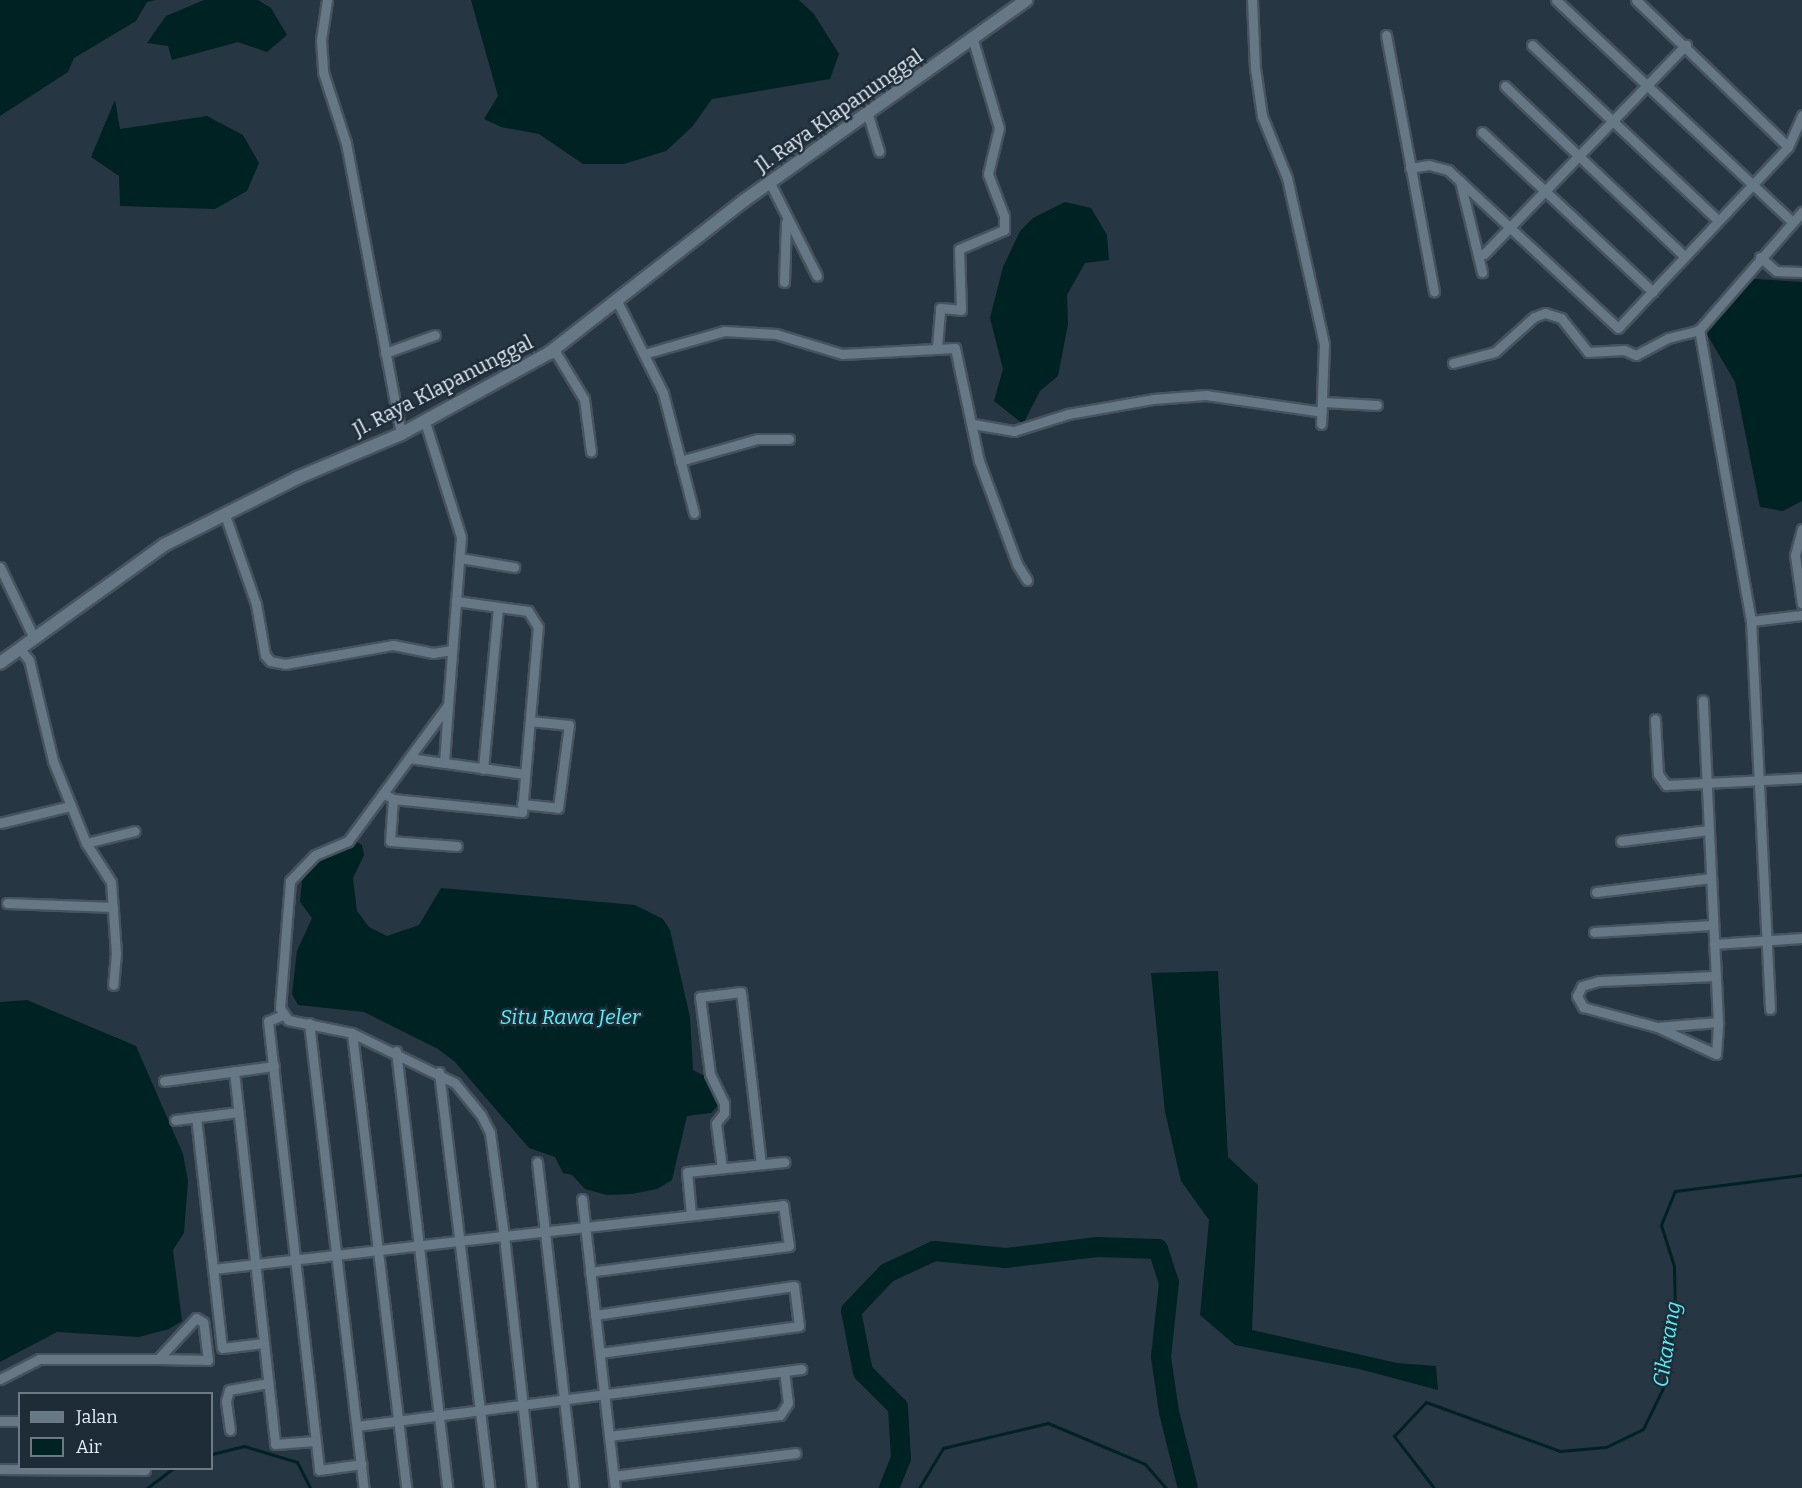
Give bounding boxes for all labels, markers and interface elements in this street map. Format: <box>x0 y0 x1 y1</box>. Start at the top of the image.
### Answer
street label: Jl. Raya Klapanunggal <box>751 44 927 178</box>
street label: Jl. Raya Klapanunggal <box>349 330 537 442</box>
water label: Situ Rawa Jeler <box>500 1004 640 1030</box>
water label: Cikarang <box>1648 1299 1686 1389</box>
legend <box>18 1392 213 1470</box>
text: Jalan <box>76 1406 118 1428</box>
text: Air <box>76 1436 102 1458</box>

